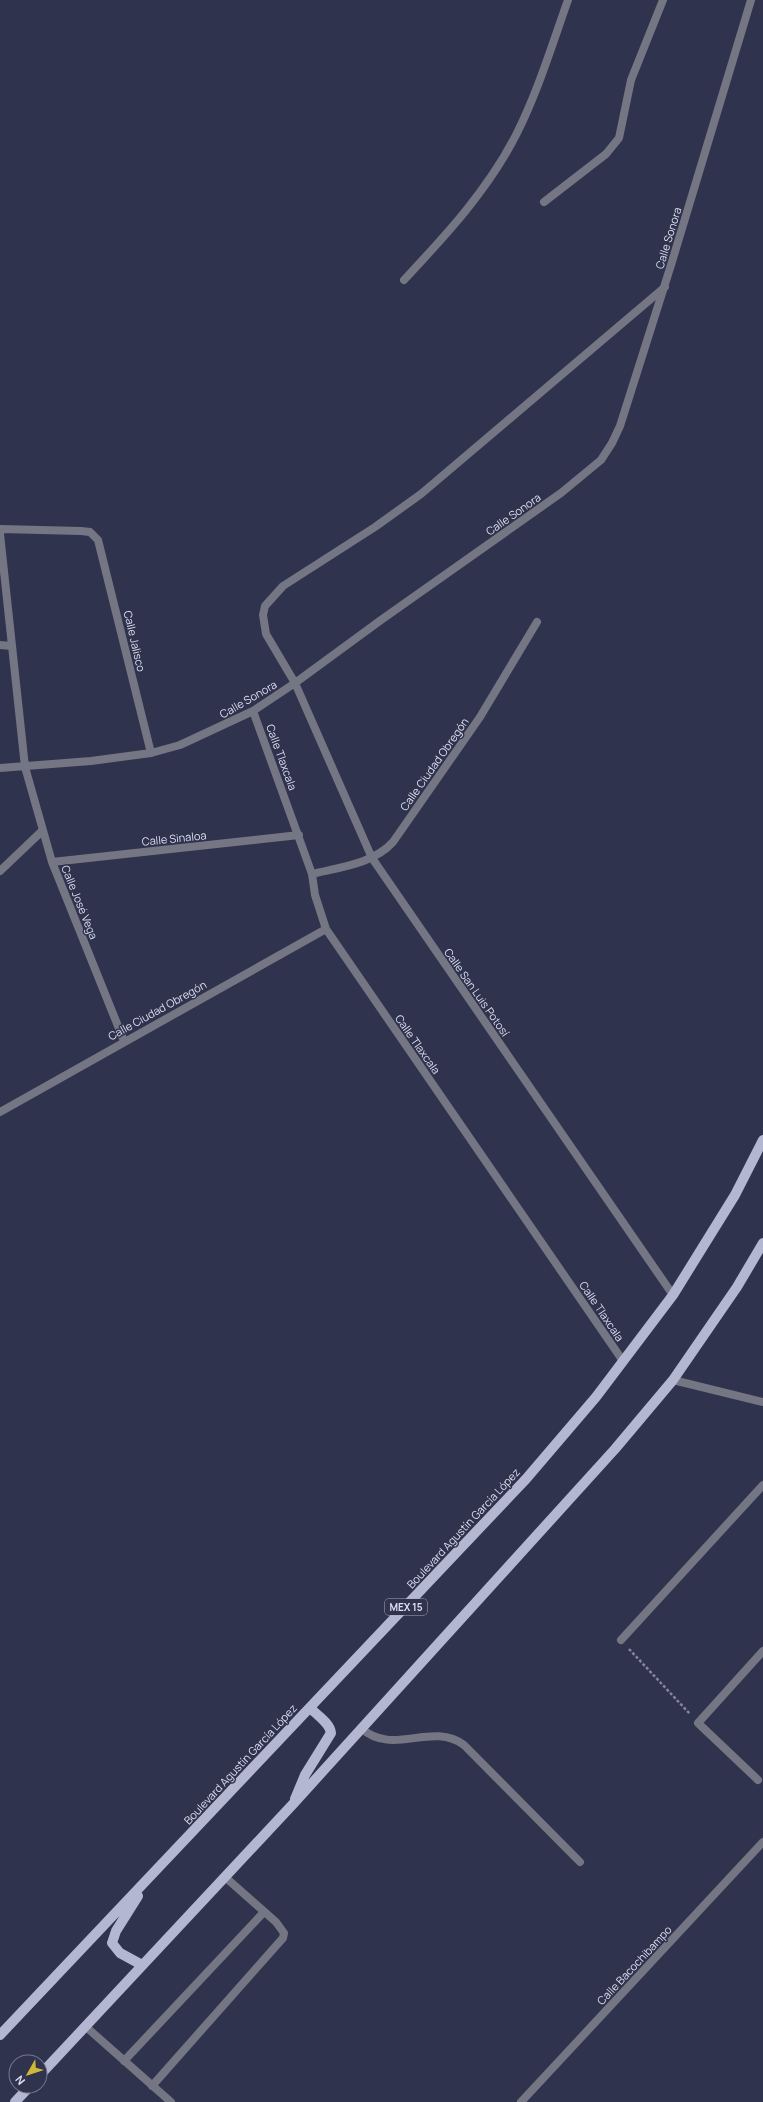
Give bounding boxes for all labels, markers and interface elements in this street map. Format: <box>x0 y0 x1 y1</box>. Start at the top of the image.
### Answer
street label: Calle Sonora <box>651 205 685 271</box>
street label: Calle Sonora <box>483 490 543 538</box>
street label: Calle Jalisco <box>121 609 149 674</box>
street label: Calle Sonora <box>217 677 279 721</box>
street label: Calle Ciudad Obregón <box>396 714 472 814</box>
street label: Calle Tlaxcala <box>263 722 301 792</box>
street label: Calle Sinaloa <box>141 827 207 849</box>
street label: Calle José Vega <box>58 863 102 941</box>
street label: Calle San Luis Potosí <box>441 945 513 1039</box>
street label: Calle Ciudad Obregón <box>105 977 209 1043</box>
street label: Calle Tlaxcala <box>392 1011 444 1077</box>
street label: Calle Tlaxcala <box>576 1278 628 1344</box>
street label: Boulevard Agustín García López <box>403 1464 523 1591</box>
road number: MEX 15 <box>385 1599 427 1615</box>
street label: Boulevard Agustín García López <box>180 1700 300 1827</box>
street label: Calle Bacochibampo <box>593 1922 675 2008</box>
north arrow <box>8 2054 48 2094</box>
text: N <box>11 2073 28 2088</box>

